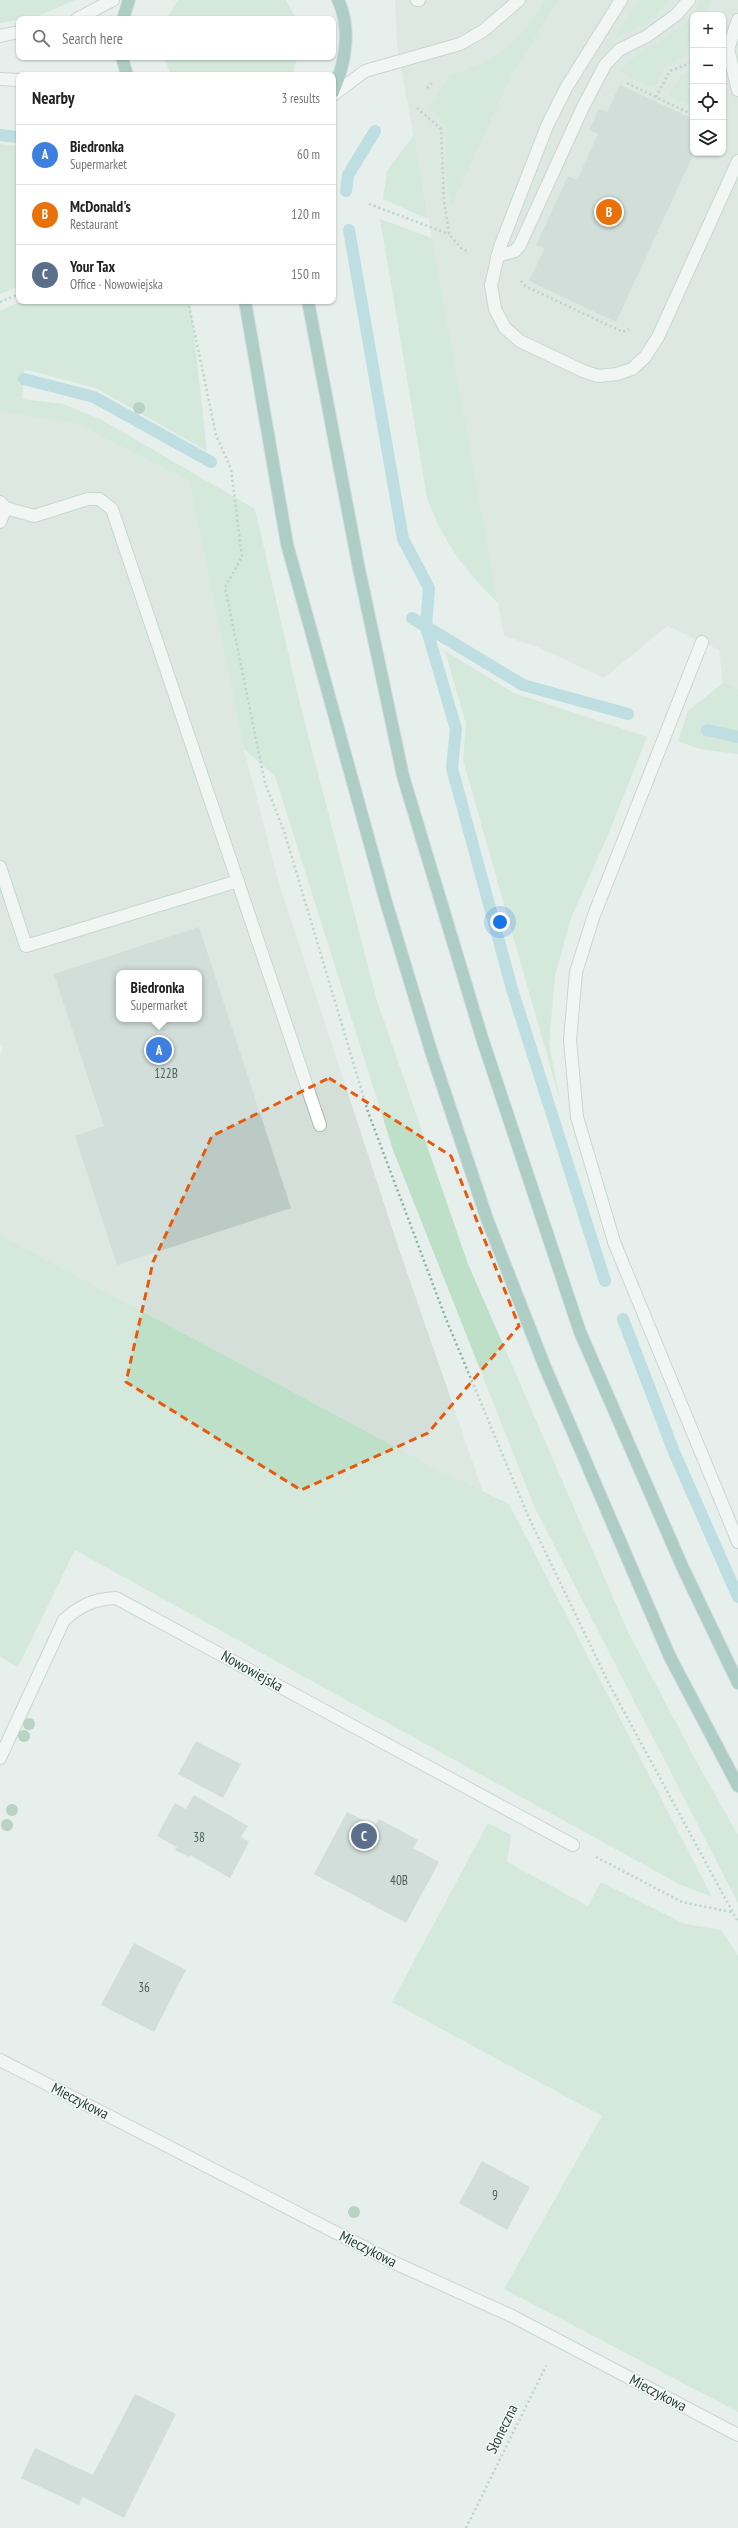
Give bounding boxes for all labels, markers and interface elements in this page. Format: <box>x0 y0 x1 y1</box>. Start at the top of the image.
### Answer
map controls <box>690 12 726 156</box>
button: + <box>690 12 726 48</box>
search box <box>16 16 336 60</box>
icon: search <box>30 27 52 49</box>
text: Search here <box>62 29 123 48</box>
button: − <box>690 48 726 84</box>
button: locate <box>690 84 726 120</box>
text: Nearby <box>32 87 75 109</box>
text: 3 results <box>281 90 320 107</box>
button: layers <box>690 120 726 156</box>
text: Biedronka <box>70 137 124 156</box>
text: A <box>42 146 48 163</box>
text: 60 m <box>297 146 320 163</box>
text: Supermarket <box>70 156 127 173</box>
text: McDonald's <box>70 197 131 216</box>
pin: B <box>596 197 622 227</box>
text: B <box>42 206 48 223</box>
text: 120 m <box>291 206 320 223</box>
text: Restaurant <box>70 216 118 233</box>
text: Your Tax <box>70 257 115 276</box>
text: C <box>42 266 48 283</box>
text: 150 m <box>291 266 320 283</box>
text: Office · Nowowiejska <box>70 276 163 293</box>
your location <box>490 912 510 932</box>
popup <box>116 970 202 1022</box>
text: Biedronka <box>131 978 185 997</box>
text: Supermarket <box>131 997 187 1014</box>
pin: A <box>146 1035 172 1065</box>
house number: 122B <box>154 1065 178 1082</box>
street label: Nowowiejska <box>218 1646 287 1695</box>
pin: C <box>351 1821 377 1851</box>
house number: 38 <box>193 1829 205 1846</box>
house number: 40B <box>390 1872 408 1889</box>
house number: 36 <box>138 1979 150 1996</box>
street label: Mieczykowa <box>48 2078 112 2123</box>
house number: 9 <box>492 2187 498 2204</box>
street label: Mieczykowa <box>336 2226 400 2271</box>
street label: Mieczykowa <box>626 2370 690 2415</box>
street label: Słoneczna <box>482 2401 522 2456</box>

